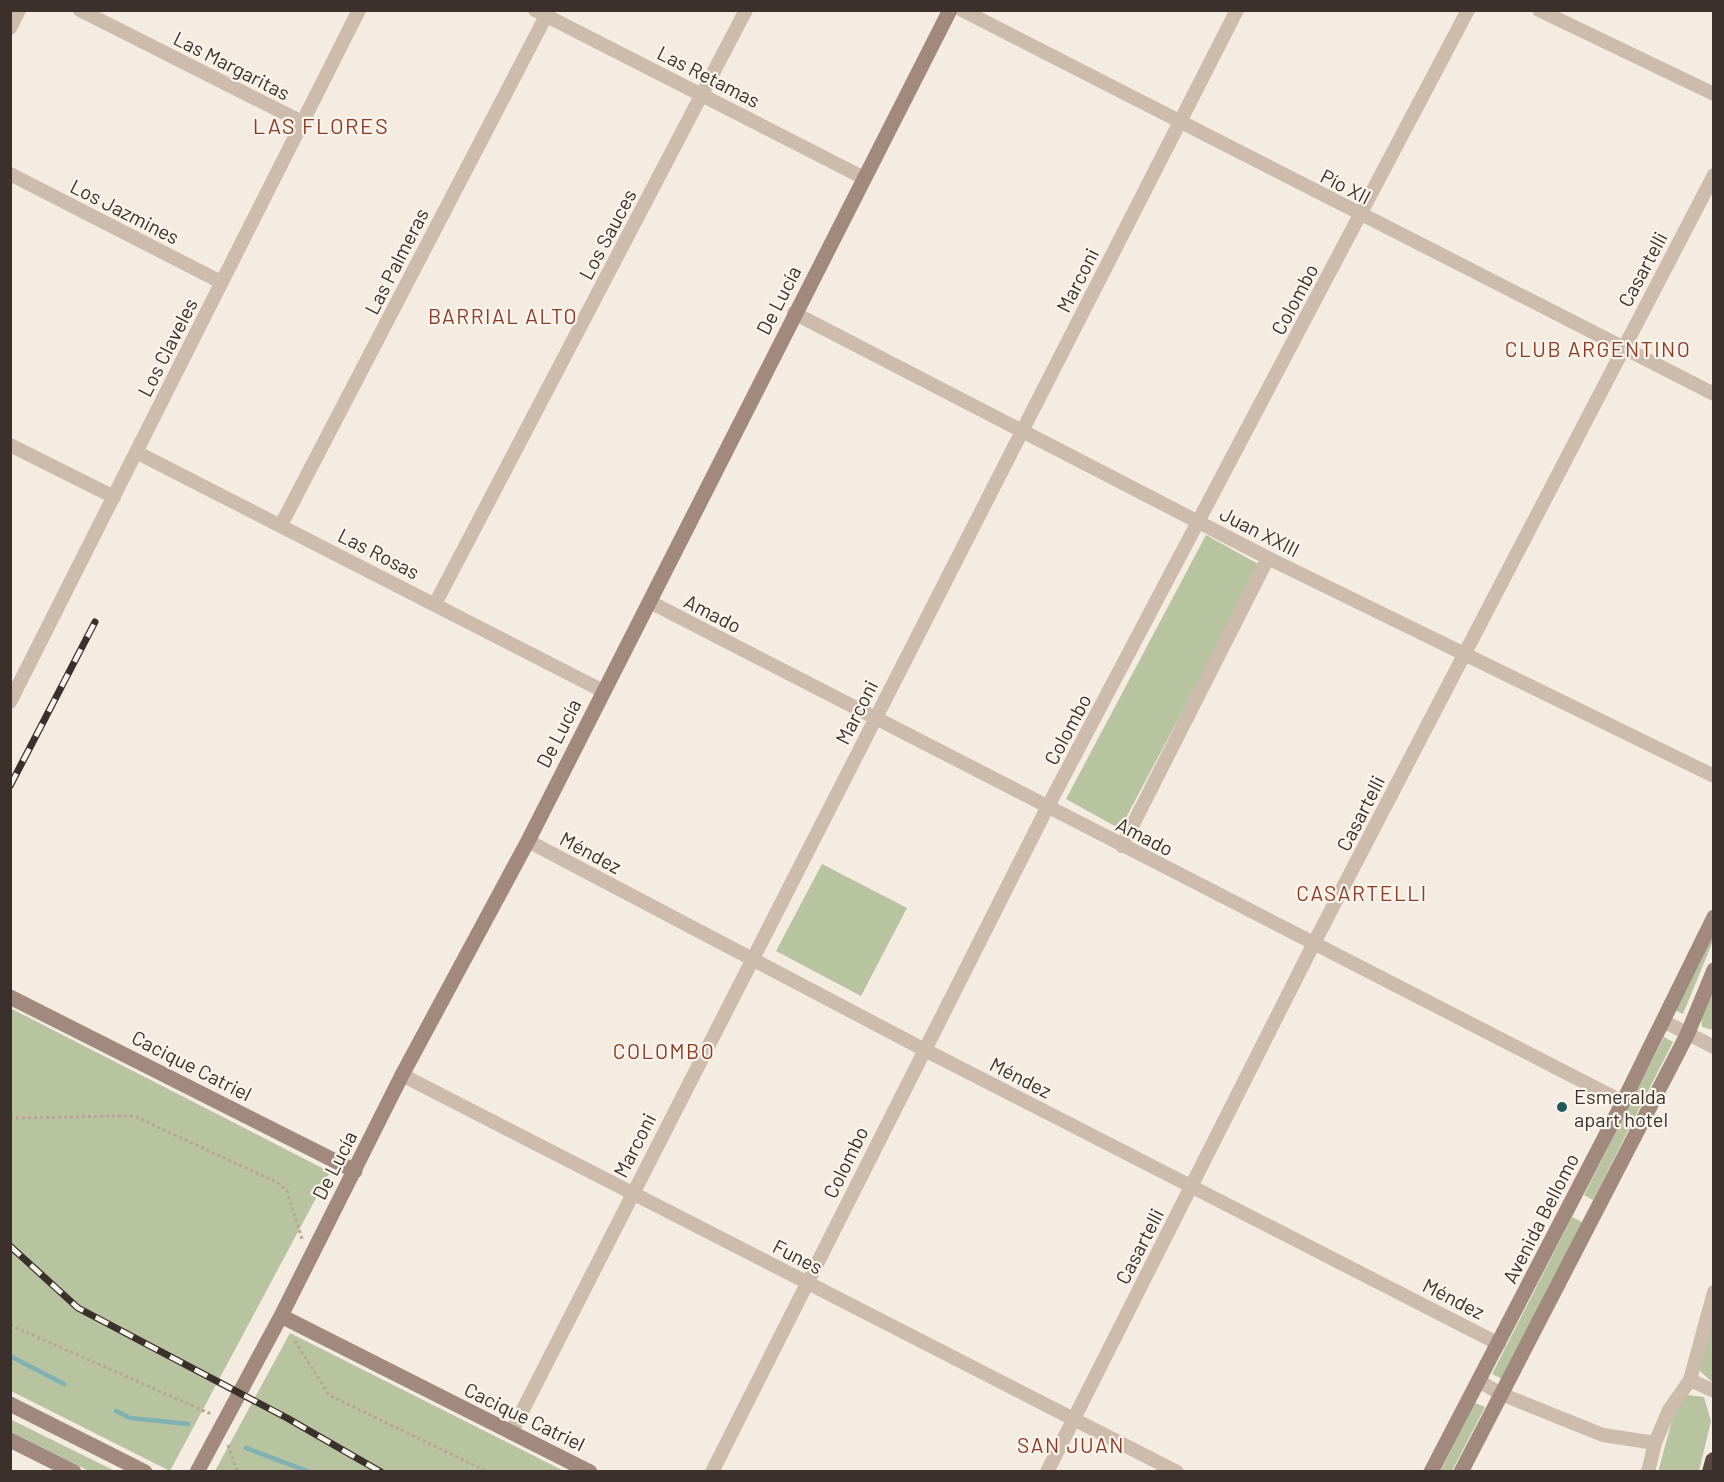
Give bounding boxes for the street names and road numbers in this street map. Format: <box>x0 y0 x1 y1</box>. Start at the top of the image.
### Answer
street label: Las Margaritas <box>170 25 294 105</box>
street label: Las Retamas <box>654 40 764 112</box>
street label: Pío XII <box>1317 163 1375 209</box>
street label: Los Jazmines <box>67 173 183 249</box>
street label: Los Sauces <box>573 185 641 283</box>
street label: Las Palmeras <box>359 204 433 318</box>
street label: Casartelli <box>1612 227 1672 311</box>
street label: Marconi <box>1051 244 1103 316</box>
street label: Colombo <box>1265 259 1323 339</box>
street label: De Lucía <box>751 262 805 338</box>
street label: Los Claveles <box>132 294 202 400</box>
street label: Juan XXIII <box>1216 501 1304 561</box>
street label: Las Rosas <box>334 522 424 584</box>
street label: Amado <box>680 589 746 637</box>
street label: Marconi <box>830 676 882 748</box>
street label: Colombo <box>1038 689 1096 769</box>
street label: De Lucía <box>531 695 585 771</box>
street label: Casartelli <box>1331 771 1389 855</box>
street label: Amado <box>1112 812 1178 860</box>
street label: Méndez <box>556 826 626 878</box>
street label: Cacique Catriel <box>128 1025 256 1105</box>
street label: Méndez <box>986 1051 1056 1103</box>
street label: Marconi <box>608 1109 660 1181</box>
street label: Colombo <box>817 1122 873 1202</box>
street label: De Lucía <box>307 1127 361 1203</box>
street label: Avenida Bellomo <box>1497 1149 1583 1287</box>
street label: Casartelli <box>1110 1204 1168 1288</box>
street label: Funes <box>769 1233 827 1279</box>
street label: Méndez <box>1419 1272 1489 1324</box>
street label: Cacique Catriel <box>461 1376 589 1456</box>

